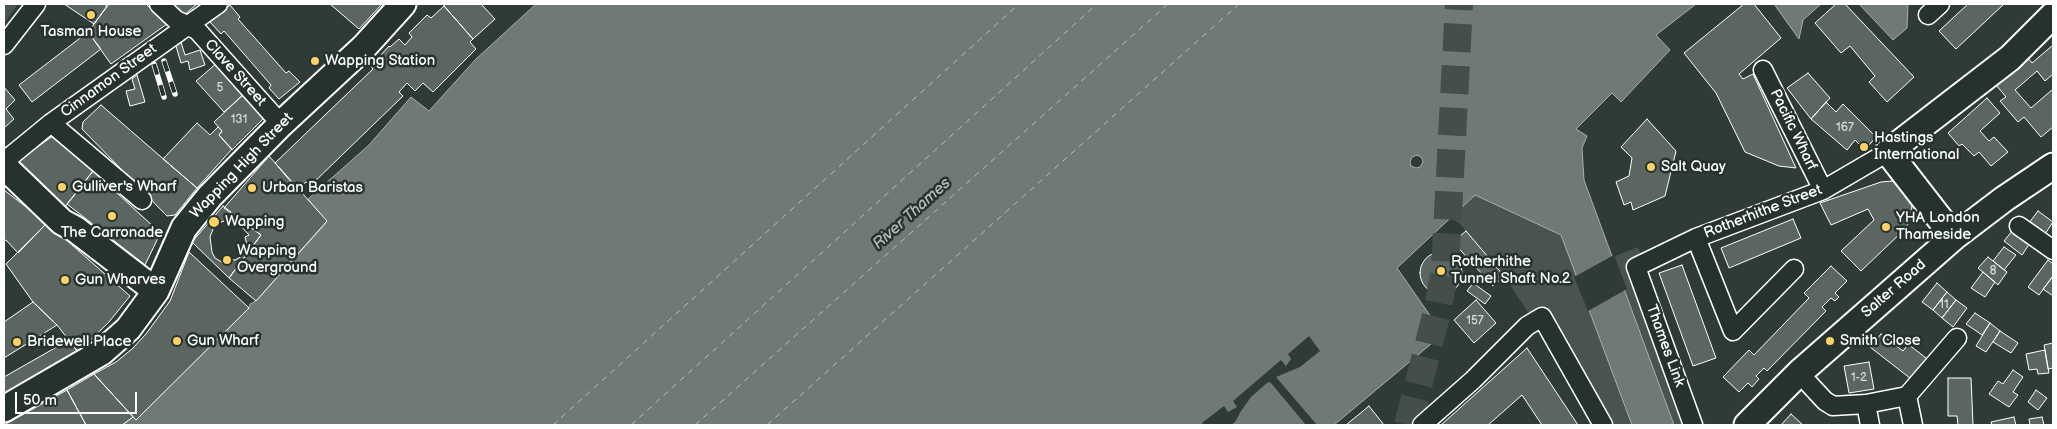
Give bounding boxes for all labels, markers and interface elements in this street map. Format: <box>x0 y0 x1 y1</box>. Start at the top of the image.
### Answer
marker: Tasman House <box>85 9 97 21</box>
place label: Tasman House <box>41 23 141 41</box>
street label: Clave Street <box>200 36 270 110</box>
street label: Cinnamon Street <box>58 40 160 122</box>
place label: Wapping Station <box>325 52 435 70</box>
marker: Wapping Station <box>309 55 321 67</box>
house number: 5 <box>217 81 223 95</box>
street label: Pacific Wharf <box>1766 86 1820 174</box>
street label: Wapping High Street <box>187 109 297 223</box>
house number: 131 <box>231 113 247 127</box>
house number: 167 <box>1836 121 1854 135</box>
place label: Hastings International <box>1874 129 1959 164</box>
marker: Hastings International <box>1858 141 1870 153</box>
place label: Salt Quay <box>1661 158 1726 176</box>
marker: Salt Quay <box>1645 161 1657 173</box>
water label: River Thames <box>869 174 955 254</box>
place label: Gulliver's Wharf <box>72 178 177 196</box>
place label: Urban Baristas <box>262 179 363 197</box>
marker: Gulliver's Wharf <box>56 181 68 193</box>
street label: Rotherhithe Street <box>1701 181 1825 243</box>
marker: Urban Baristas <box>246 182 258 194</box>
place label: YHA London Thameside <box>1896 209 1980 244</box>
marker: The Carronade <box>106 210 118 222</box>
place label: Wapping <box>225 213 284 231</box>
marker: Wapping <box>207 215 221 229</box>
marker: YHA London Thameside <box>1880 221 1892 233</box>
place label: The Carronade <box>61 224 163 242</box>
place label: Wapping Overground <box>237 242 317 277</box>
place label: Rotherhithe Tunnel Shaft No.2 <box>1451 253 1571 288</box>
marker: Wapping Overground <box>221 254 233 266</box>
street label: Salter Road <box>1858 256 1930 322</box>
house number: 8 <box>1990 264 1996 278</box>
marker: Rotherhithe Tunnel Shaft No.2 <box>1435 265 1447 277</box>
place label: Gun Wharves <box>75 271 166 289</box>
marker: Gun Wharves <box>59 274 71 286</box>
house number: 11 <box>1939 298 1949 312</box>
street label: Thames Link <box>1642 302 1688 390</box>
house number: 157 <box>1466 314 1484 328</box>
place label: Gun Wharf <box>187 332 259 350</box>
place label: Smith Close <box>1840 332 1921 350</box>
place label: Bridewell Place <box>27 333 131 351</box>
marker: Gun Wharf <box>171 335 183 347</box>
marker: Smith Close <box>1824 335 1836 347</box>
marker: Bridewell Place <box>11 336 23 348</box>
house number: 1-2 <box>1851 371 1867 385</box>
scale bar <box>18 382 140 414</box>
text: 50 m <box>23 391 57 410</box>

